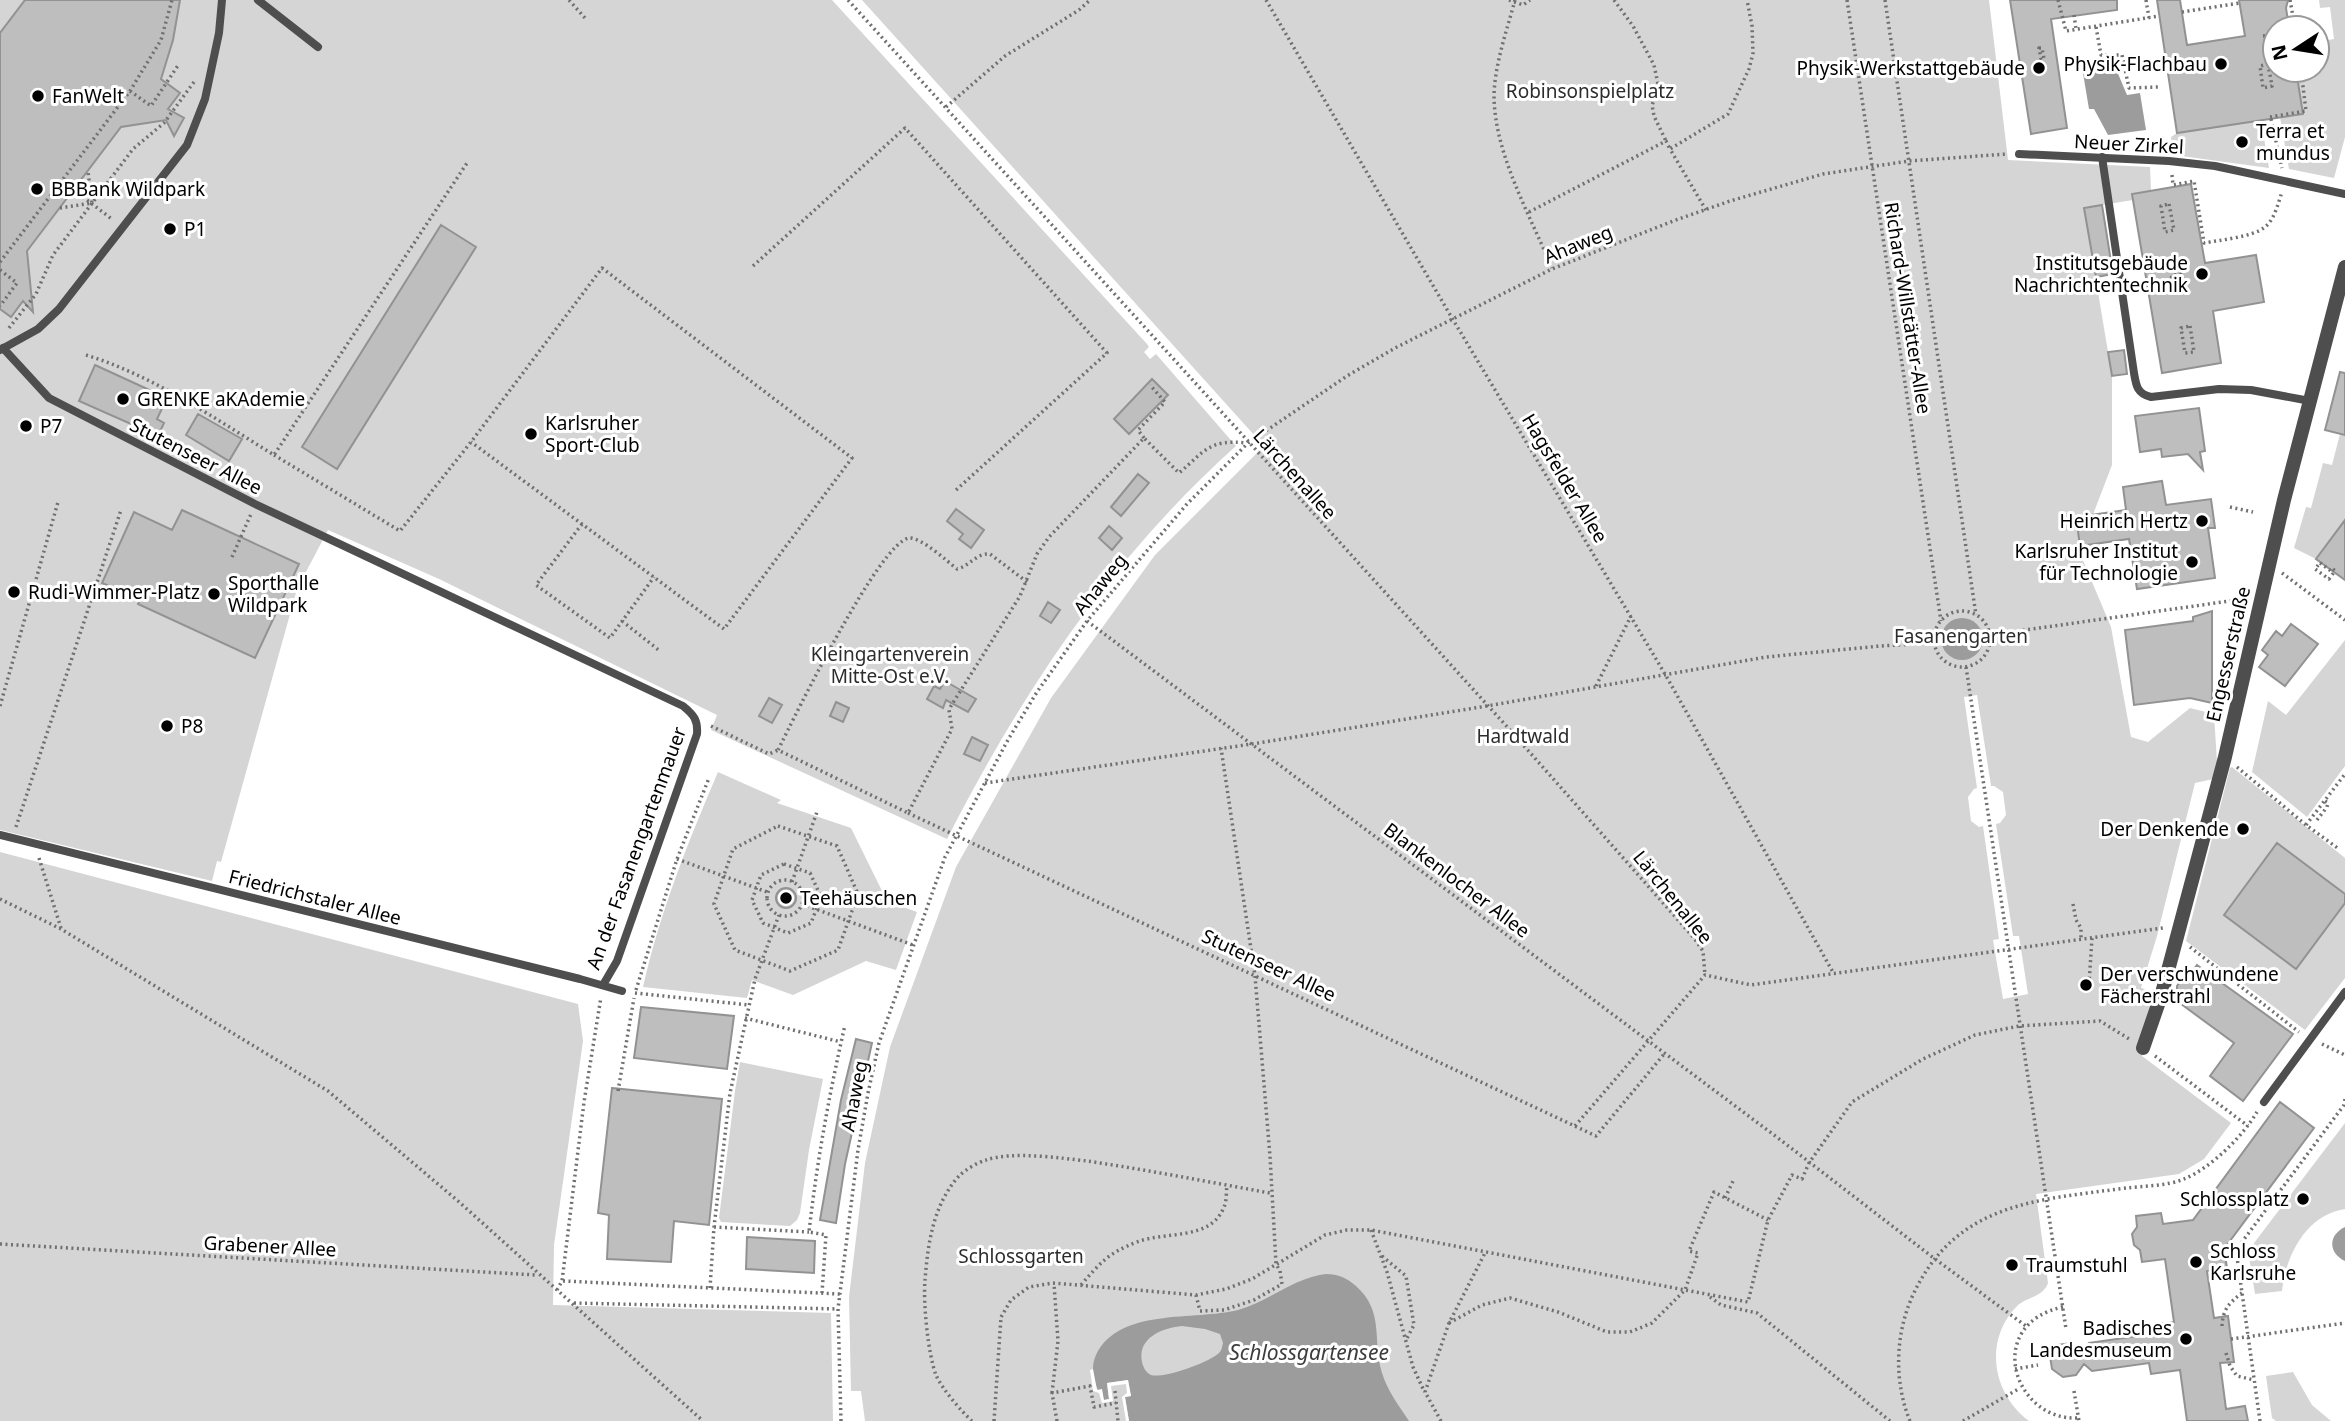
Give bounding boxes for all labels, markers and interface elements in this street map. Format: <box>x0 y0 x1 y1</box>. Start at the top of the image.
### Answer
north arrow <box>2261 14 2331 84</box>
text: N <box>2265 42 2294 63</box>
place label: Physik-Flachbau <box>2063 51 2207 77</box>
place label: Physik-Werkstattgebäude <box>1797 55 2025 81</box>
marker: Physik-Flachbau <box>2213 56 2229 72</box>
marker: Physik-Werkstattgebäude <box>2031 60 2047 76</box>
park label: Robinsonspielplatz <box>1506 78 1674 104</box>
place label: FanWelt <box>52 83 124 109</box>
marker: FanWelt <box>30 88 46 104</box>
place label: Terra et mundus <box>2256 118 2330 166</box>
street label: Neuer Zirkel <box>2073 128 2185 160</box>
marker: Terra et mundus <box>2234 134 2250 150</box>
place label: BBBank Wildpark <box>51 176 205 202</box>
marker: BBBank Wildpark <box>29 181 45 197</box>
street label: Richard-Willstätter-Allee <box>1878 200 1938 416</box>
place label: P1 <box>184 216 206 242</box>
street label: Ahaweg <box>1540 218 1616 270</box>
marker: P1 <box>162 221 178 237</box>
place label: Institutsgebäude Nachrichtentechnik <box>2014 250 2188 298</box>
marker: Institutsgebäude Nachrichtentechnik <box>2194 266 2210 282</box>
place label: GRENKE aKAdemie <box>137 386 305 412</box>
marker: GRENKE aKAdemie <box>115 391 131 407</box>
street label: Hagsfelder Allee <box>1516 409 1614 547</box>
place label: Karlsruher Sport-Club <box>545 410 640 458</box>
street label: Stutenseer Allee <box>125 411 267 501</box>
place label: P7 <box>40 413 62 439</box>
marker: P7 <box>18 418 34 434</box>
street label: Lärchenallee <box>1247 423 1343 525</box>
marker: Karlsruher Sport-Club <box>523 426 539 442</box>
place label: Heinrich Hertz <box>2060 508 2188 534</box>
marker: Heinrich Hertz <box>2194 513 2210 529</box>
place label: Karlsruher Institut für Technologie <box>2014 538 2178 586</box>
street label: Ahaweg <box>1067 548 1133 620</box>
marker: Karlsruher Institut für Technologie <box>2184 554 2200 570</box>
place label: Sporthalle Wildpark <box>228 570 319 618</box>
place label: Rudi-Wimmer-Platz <box>28 579 200 605</box>
marker: Rudi-Wimmer-Platz <box>6 584 22 600</box>
street label: Engesserstraße <box>2200 584 2256 724</box>
marker: Sporthalle Wildpark <box>206 586 222 602</box>
park label: Fasanengarten <box>1894 623 2028 649</box>
park label: Kleingartenverein Mitte-Ost e.V. <box>811 641 969 689</box>
place label: P8 <box>181 713 203 739</box>
marker: P8 <box>159 718 175 734</box>
street label: An der Fasanengartenmauer <box>580 723 692 973</box>
park label: Hardtwald <box>1477 723 1569 749</box>
place label: Der Denkende <box>2100 816 2229 842</box>
street label: Blankenlocher Allee <box>1379 817 1535 943</box>
marker: Der Denkende <box>2235 821 2251 837</box>
street label: Lärchenallee <box>1627 845 1719 949</box>
street label: Friedrichstaler Allee <box>226 863 404 931</box>
place label: Teehäuschen <box>800 885 917 911</box>
marker: Teehäuschen <box>778 890 794 906</box>
street label: Stutenseer Allee <box>1198 923 1340 1007</box>
place label: Der verschwundene Fächerstrahl <box>2100 961 2279 1009</box>
marker: Der verschwundene Fächerstrahl <box>2078 977 2094 993</box>
street label: Ahaweg <box>834 1058 874 1134</box>
place label: Schlossplatz <box>2180 1186 2289 1212</box>
marker: Schlossplatz <box>2295 1191 2311 1207</box>
street label: Grabener Allee <box>203 1230 337 1262</box>
place label: Schloss Karlsruhe <box>2210 1238 2296 1286</box>
park label: Schlossgarten <box>958 1243 1084 1269</box>
place label: Traumstuhl <box>2026 1252 2128 1278</box>
marker: Schloss Karlsruhe <box>2188 1254 2204 1270</box>
marker: Traumstuhl <box>2004 1257 2020 1273</box>
place label: Badisches Landesmuseum <box>2029 1315 2172 1363</box>
marker: Badisches Landesmuseum <box>2178 1331 2194 1347</box>
water label: Schlossgartensee <box>1229 1338 1389 1366</box>

